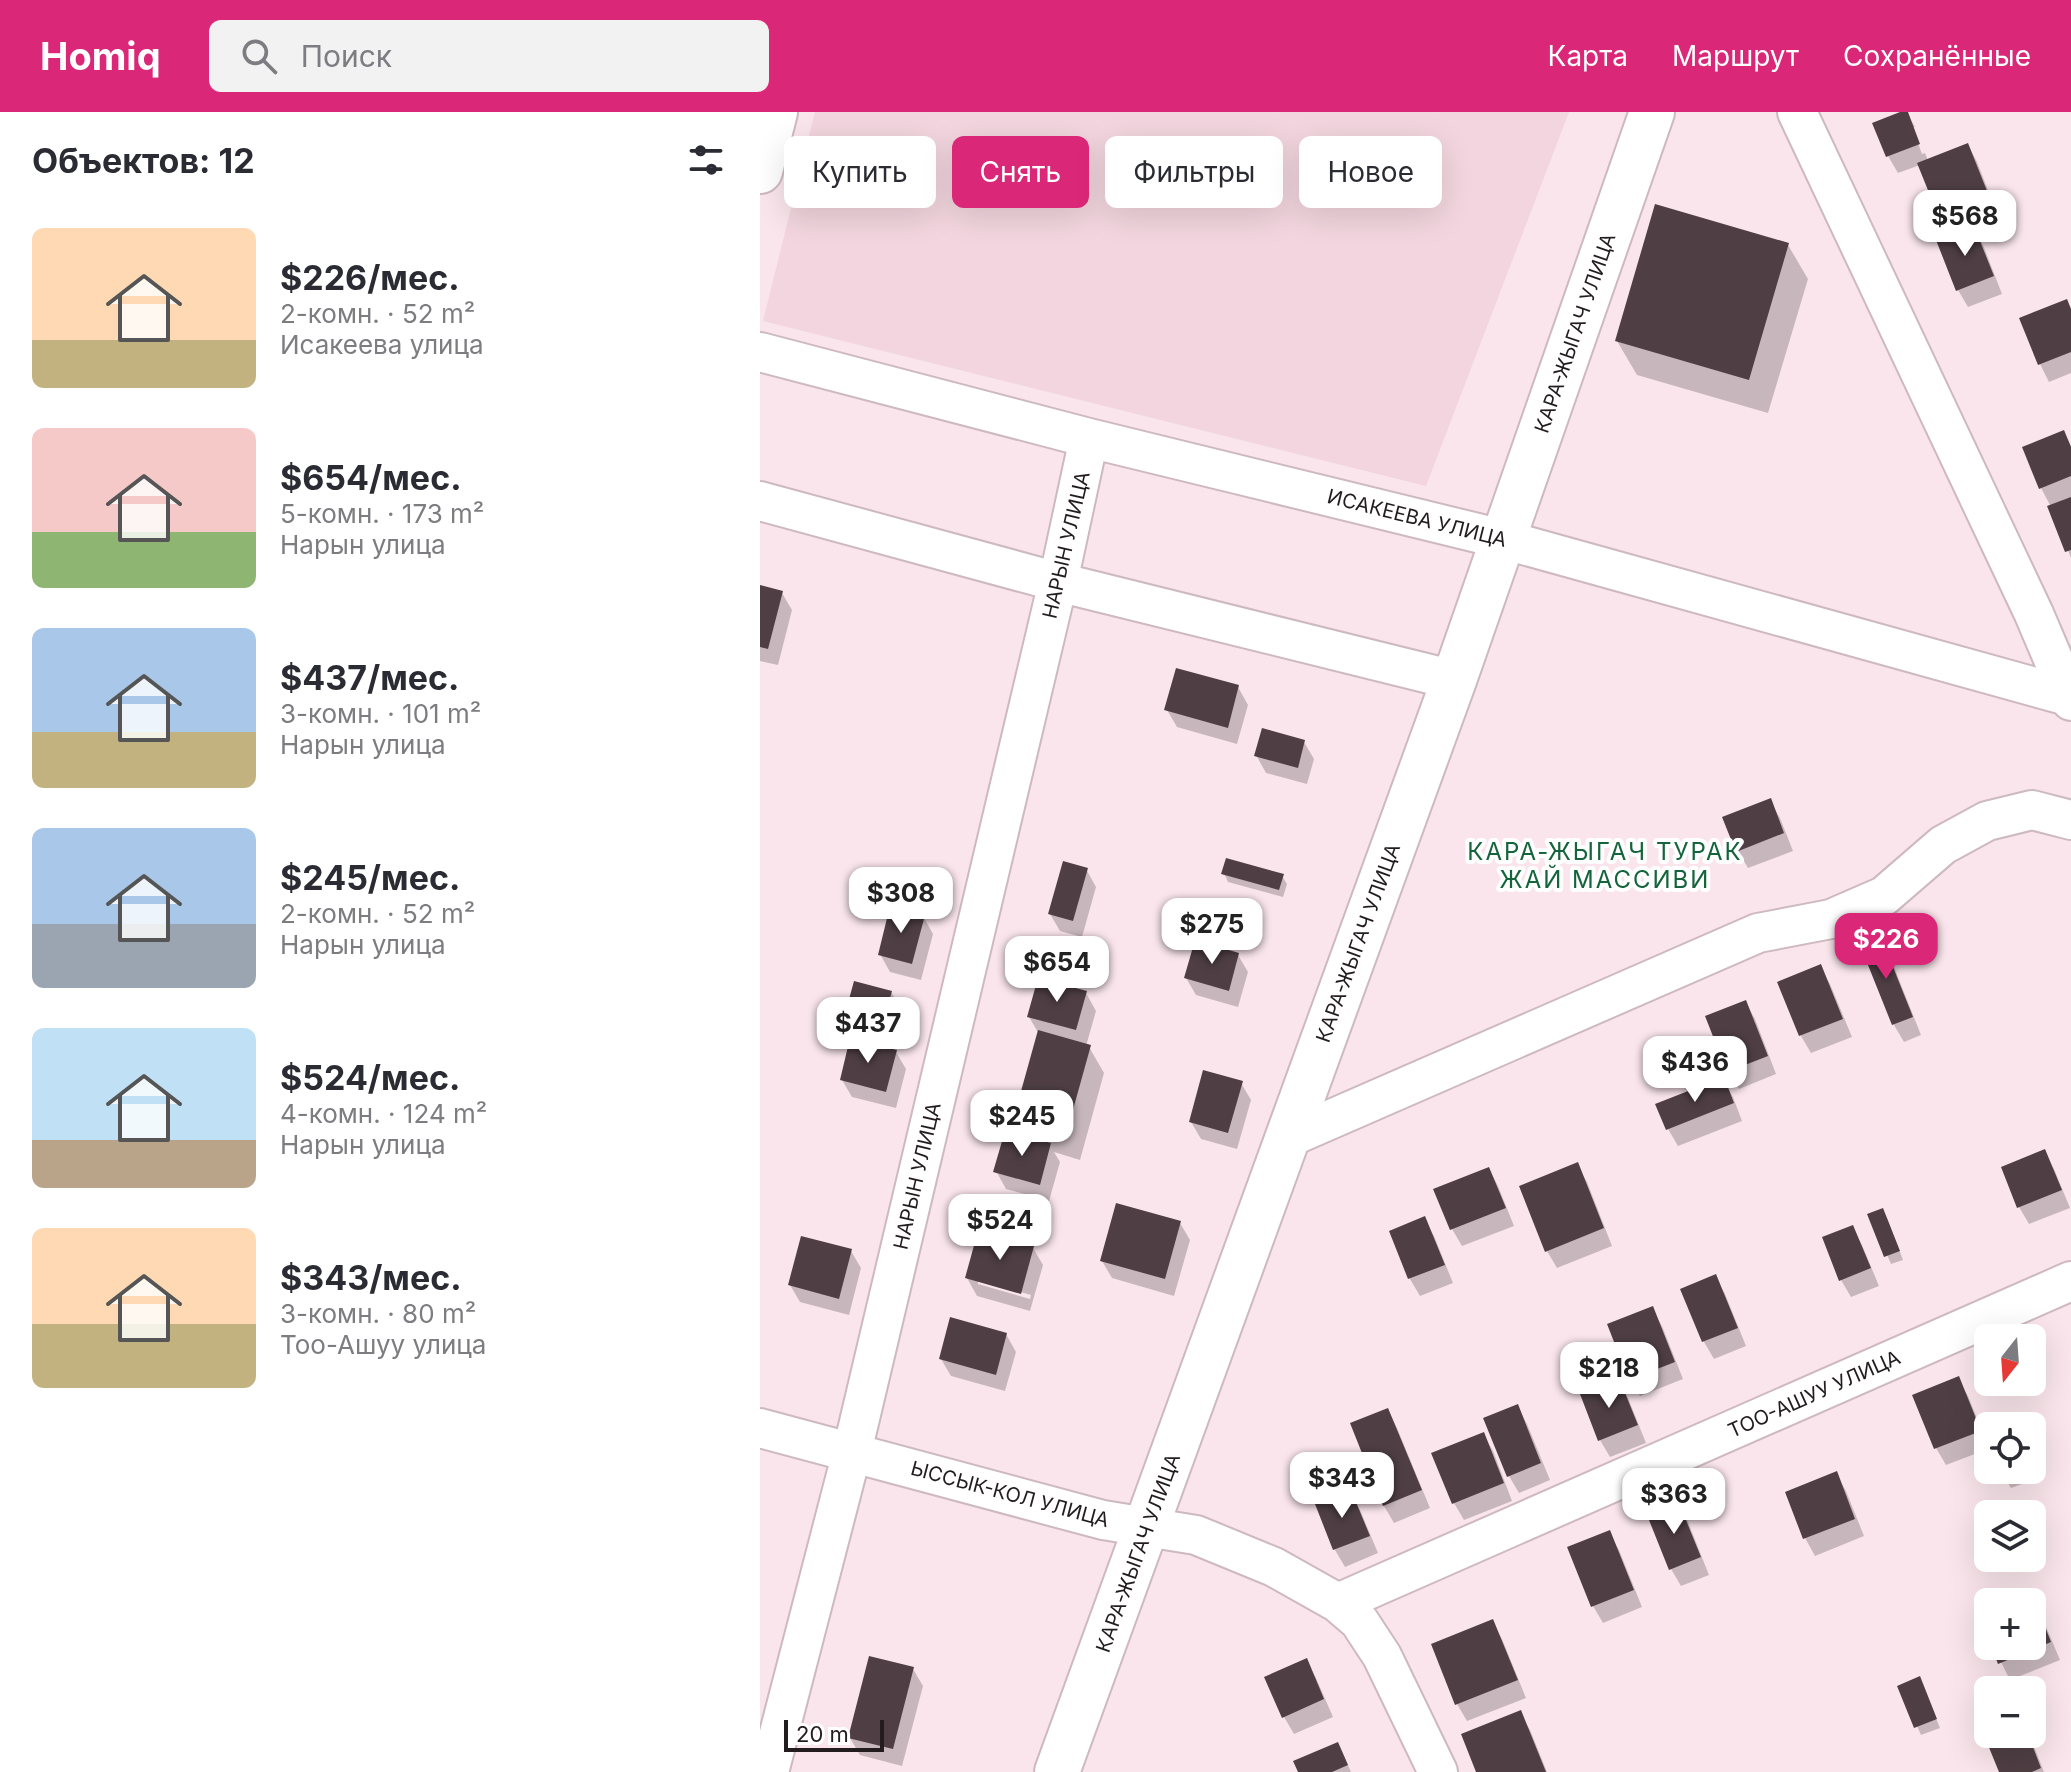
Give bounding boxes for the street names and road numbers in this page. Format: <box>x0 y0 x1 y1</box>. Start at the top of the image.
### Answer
street label: КАРА-ЖЫГАЧ УЛИЦА <box>1530 230 1621 436</box>
street label: НАРЫН УЛИЦА <box>1037 469 1095 621</box>
street label: ИСАКЕЕВА УЛИЦА <box>1325 484 1509 552</box>
street label: КАРА-ЖЫГАЧ УЛИЦА <box>1311 840 1405 1046</box>
street label: НАРЫН УЛИЦА <box>888 1100 946 1252</box>
street label: ТОО-АШУУ УЛИЦА <box>1724 1345 1904 1443</box>
street label: КАРА-ЖЫГАЧ УЛИЦА <box>1091 1450 1185 1656</box>
street label: ЫССЫК-КОЛ УЛИЦА <box>908 1456 1112 1532</box>

